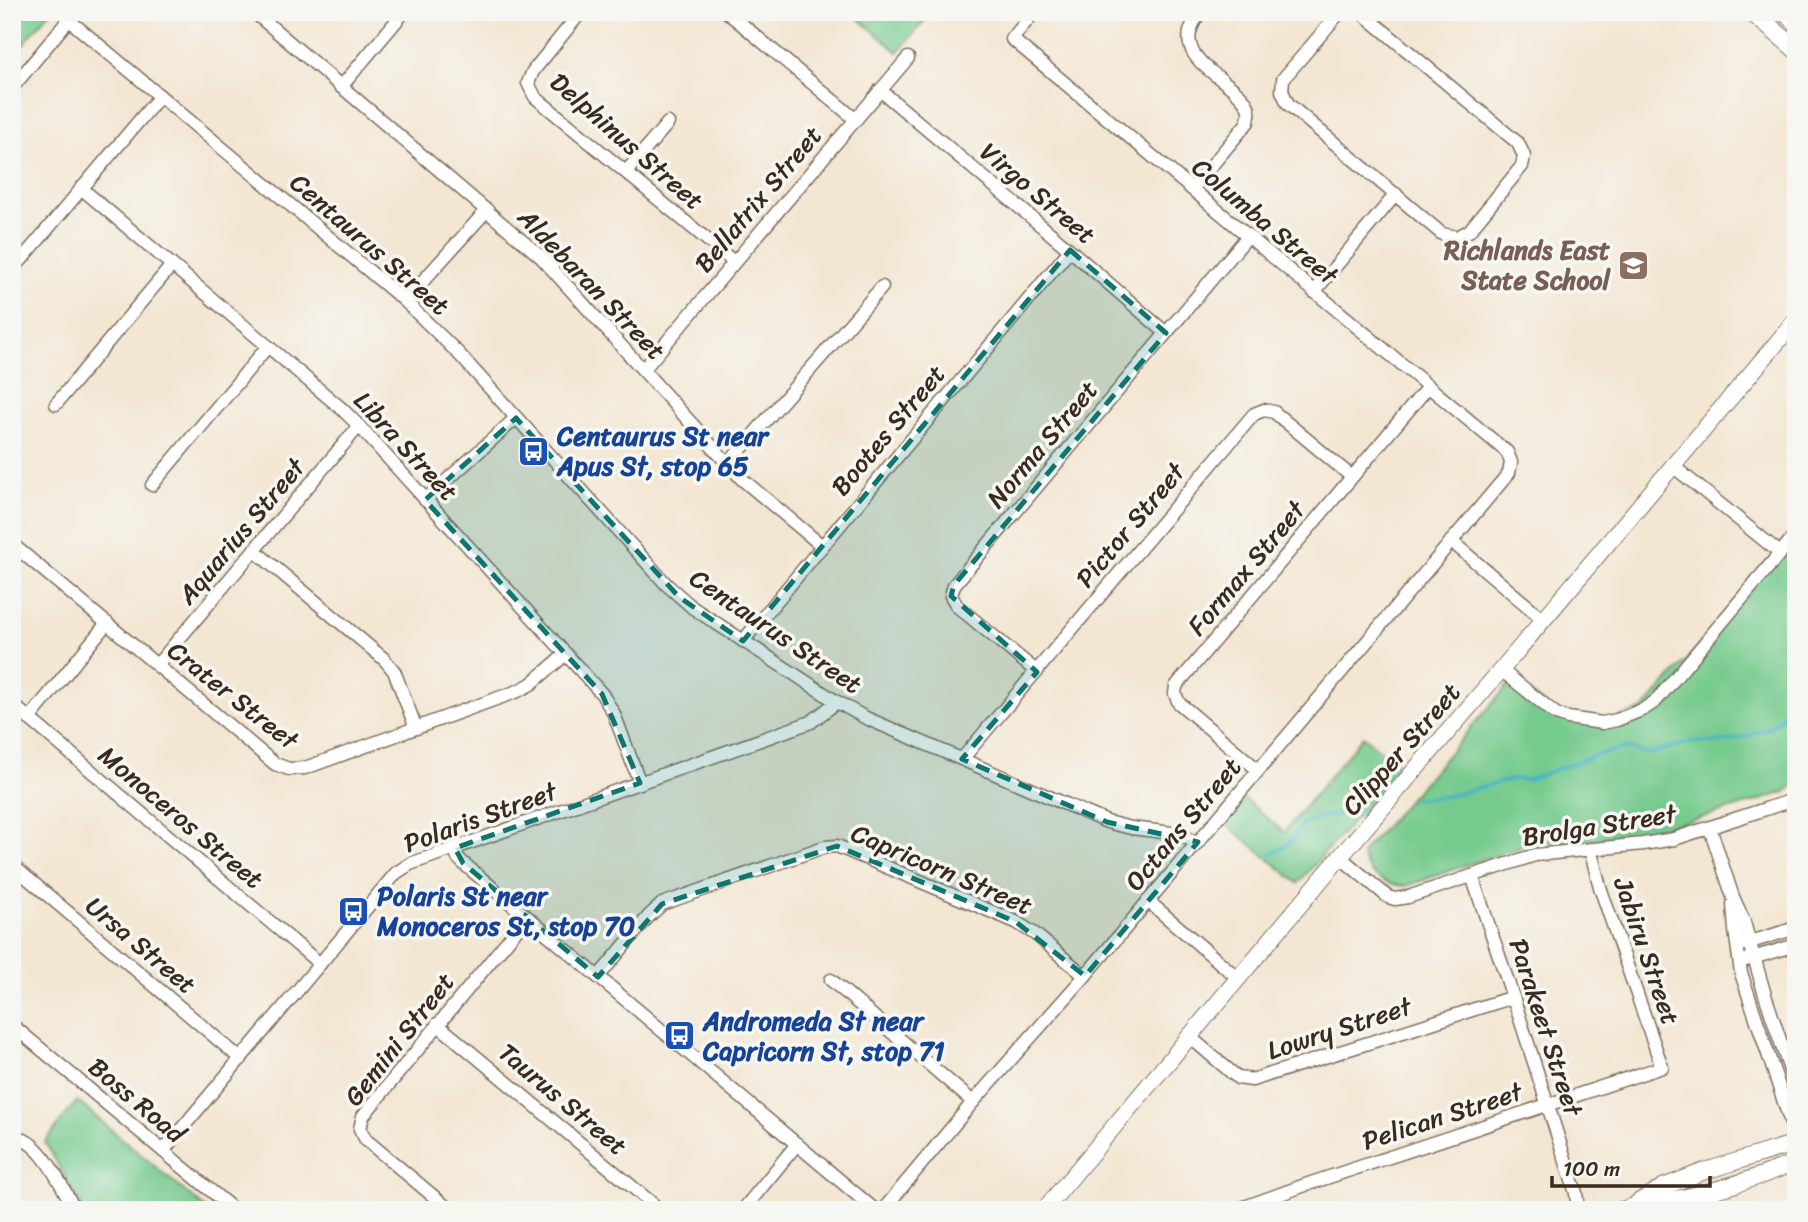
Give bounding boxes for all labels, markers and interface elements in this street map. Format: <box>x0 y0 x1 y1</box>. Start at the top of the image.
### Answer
street label: Delphinus Street <box>539 60 715 222</box>
street label: Bellatrix Street <box>682 115 834 283</box>
street label: Virgo Street <box>969 130 1107 256</box>
street label: Columba Street <box>1181 146 1350 297</box>
street label: Centaurus Street <box>279 161 461 327</box>
street label: Aldebaran Street <box>506 196 677 371</box>
place label: Richlands East State School <box>1443 227 1612 303</box>
school or university icon: Richlands East State School <box>1616 248 1650 282</box>
street label: Bootes Street <box>819 354 957 506</box>
street label: Norma Street <box>974 369 1110 519</box>
street label: Libra Street <box>342 380 470 512</box>
place label: Centaurus St near Apus St, stop 65 <box>556 413 770 489</box>
bus stop icon: Centaurus St near Apus St, stop 65 <box>517 434 551 468</box>
street label: Aquarius Street <box>165 446 318 616</box>
street label: Pictor Street <box>1063 451 1198 598</box>
street label: Formax Street <box>1175 489 1318 646</box>
street label: Centaurus Street <box>680 556 872 706</box>
street label: Crater Street <box>157 629 310 762</box>
street label: Clipper Street <box>1330 672 1472 826</box>
street label: Monoceros Street <box>88 733 274 901</box>
street label: Octans Street <box>1113 747 1253 901</box>
street label: Polaris Street <box>397 767 565 866</box>
street label: Brolga Street <box>1519 790 1681 860</box>
street label: Capricorn Street <box>844 810 1040 928</box>
street label: Jabiru Street <box>1600 870 1694 1031</box>
place label: Polaris St near Monoceros St, stop 70 <box>376 873 635 949</box>
street label: Ursa Street <box>75 884 207 1006</box>
bus stop icon: Polaris St near Monoceros St, stop 70 <box>337 894 371 928</box>
street label: Parakeet Street <box>1496 932 1597 1123</box>
street label: Gemini Street <box>332 962 466 1116</box>
street label: Lowry Street <box>1261 983 1419 1073</box>
place label: Andromeda St near Capricorn St, stop 71 <box>702 998 945 1074</box>
bus stop icon: Andromeda St near Capricorn St, stop 71 <box>663 1019 697 1053</box>
street label: Taurus Street <box>488 1031 638 1167</box>
street label: Boss Road <box>78 1045 198 1156</box>
street label: Pelican Street <box>1356 1068 1530 1164</box>
scale bar <box>1552 1145 1710 1189</box>
text: 100 m <box>1563 1150 1620 1188</box>

